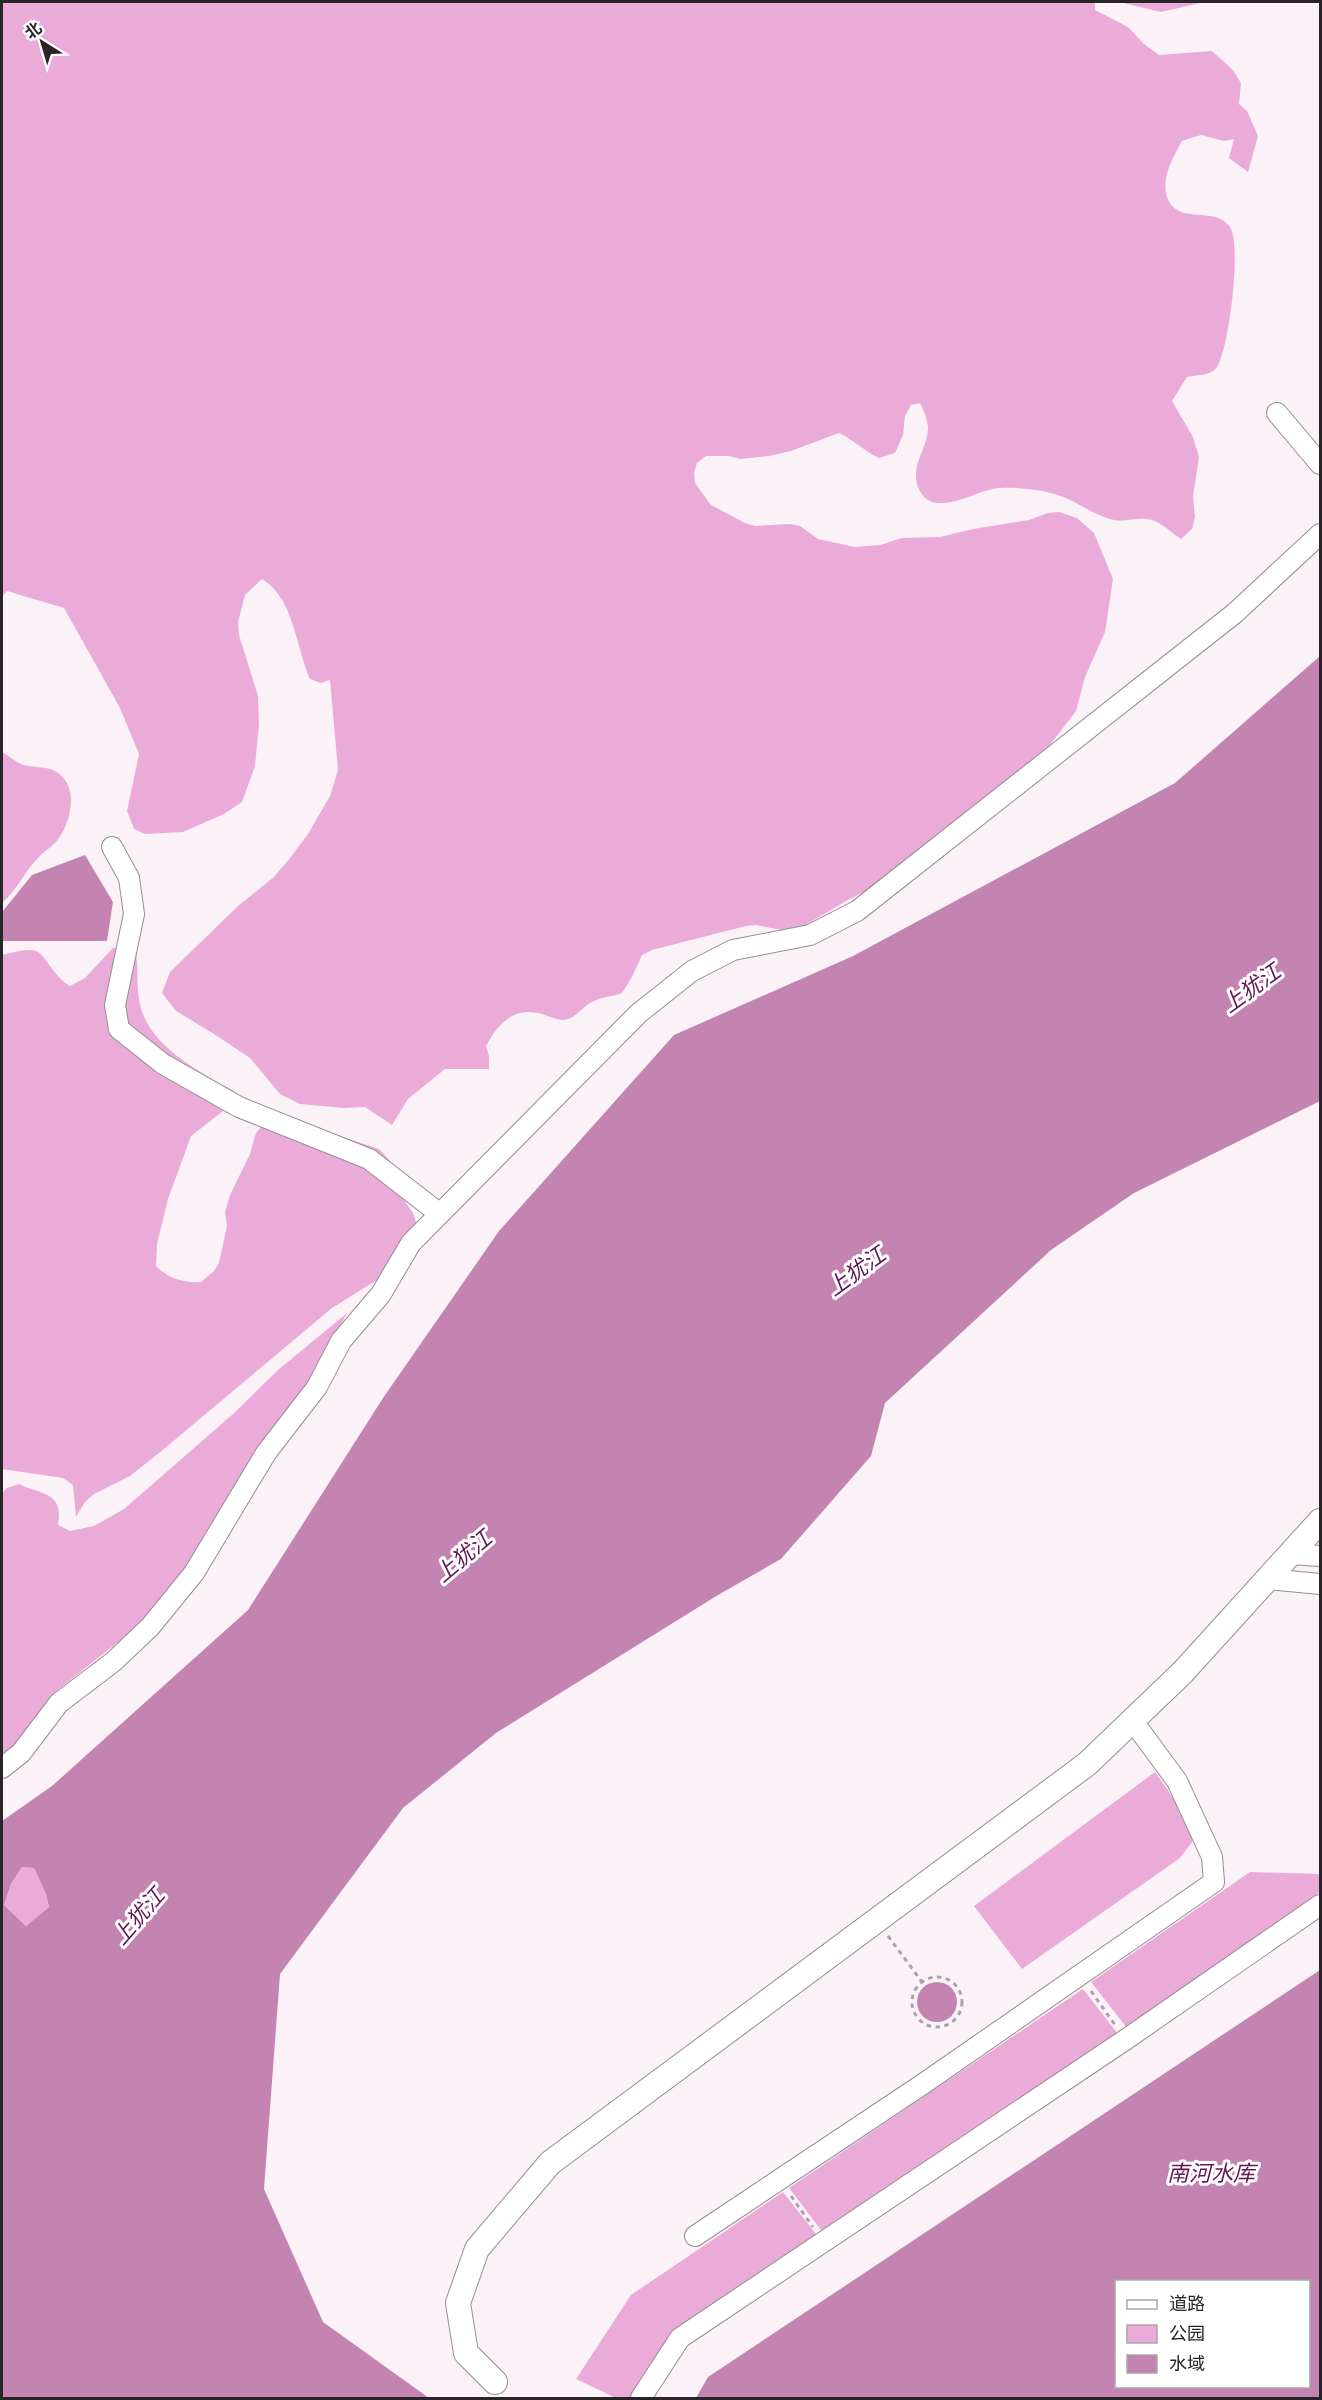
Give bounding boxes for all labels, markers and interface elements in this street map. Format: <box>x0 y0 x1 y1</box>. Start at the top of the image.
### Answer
north arrow <box>12 12 72 72</box>
text: 北 <box>21 17 45 43</box>
water label: 上犹江 <box>1217 957 1287 1018</box>
water label: 上犹江 <box>822 1240 892 1301</box>
water label: 上犹江 <box>429 1524 498 1587</box>
water label: 上犹江 <box>107 1881 171 1949</box>
water label: 南河水库 <box>1167 2160 1259 2186</box>
legend <box>1115 2280 1310 2388</box>
text: 道路 <box>1169 2293 1205 2314</box>
text: 公园 <box>1169 2323 1205 2344</box>
text: 水域 <box>1169 2353 1205 2374</box>

